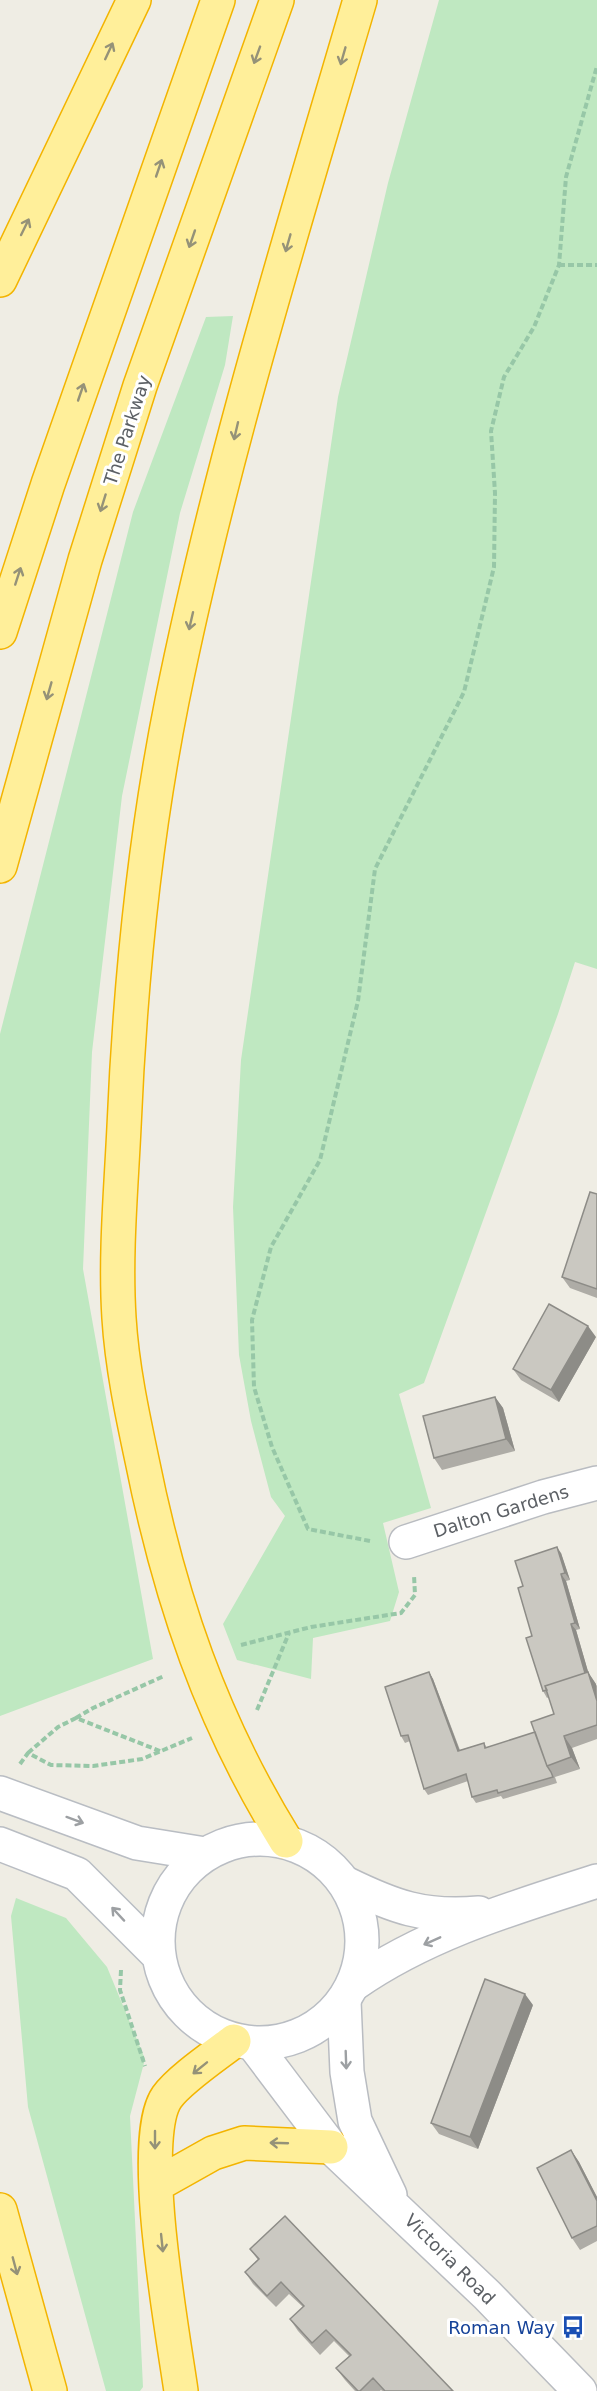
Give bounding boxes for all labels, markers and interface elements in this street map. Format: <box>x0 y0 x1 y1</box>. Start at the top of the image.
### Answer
one-way arrow <box>104 43 116 61</box>
one-way arrow <box>251 45 262 64</box>
one-way arrow <box>337 46 348 65</box>
one-way arrow <box>155 159 166 178</box>
one-way arrow <box>20 219 32 237</box>
one-way arrow <box>185 229 196 248</box>
one-way arrow <box>282 233 293 252</box>
street label: The Parkway <box>99 372 155 489</box>
one-way arrow <box>76 383 87 402</box>
one-way arrow <box>229 421 241 440</box>
one-way arrow <box>97 493 108 512</box>
one-way arrow <box>13 567 24 586</box>
one-way arrow <box>185 611 197 630</box>
one-way arrow <box>43 681 54 700</box>
street label: Dalton Gardens <box>431 1480 571 1542</box>
one-way arrow <box>65 1816 83 1827</box>
one-way arrow <box>112 1907 126 1922</box>
one-way arrow <box>423 1935 441 1947</box>
one-way arrow <box>341 2049 352 2069</box>
one-way arrow <box>192 2062 208 2075</box>
one-way arrow <box>150 2129 161 2149</box>
one-way arrow <box>270 2138 290 2149</box>
street label: Victoria Road <box>400 2209 500 2309</box>
one-way arrow <box>157 2232 168 2252</box>
one-way arrow <box>10 2256 22 2275</box>
bus stop icon: Roman Way <box>560 2314 586 2340</box>
place label: Roman Way <box>448 2317 555 2338</box>

